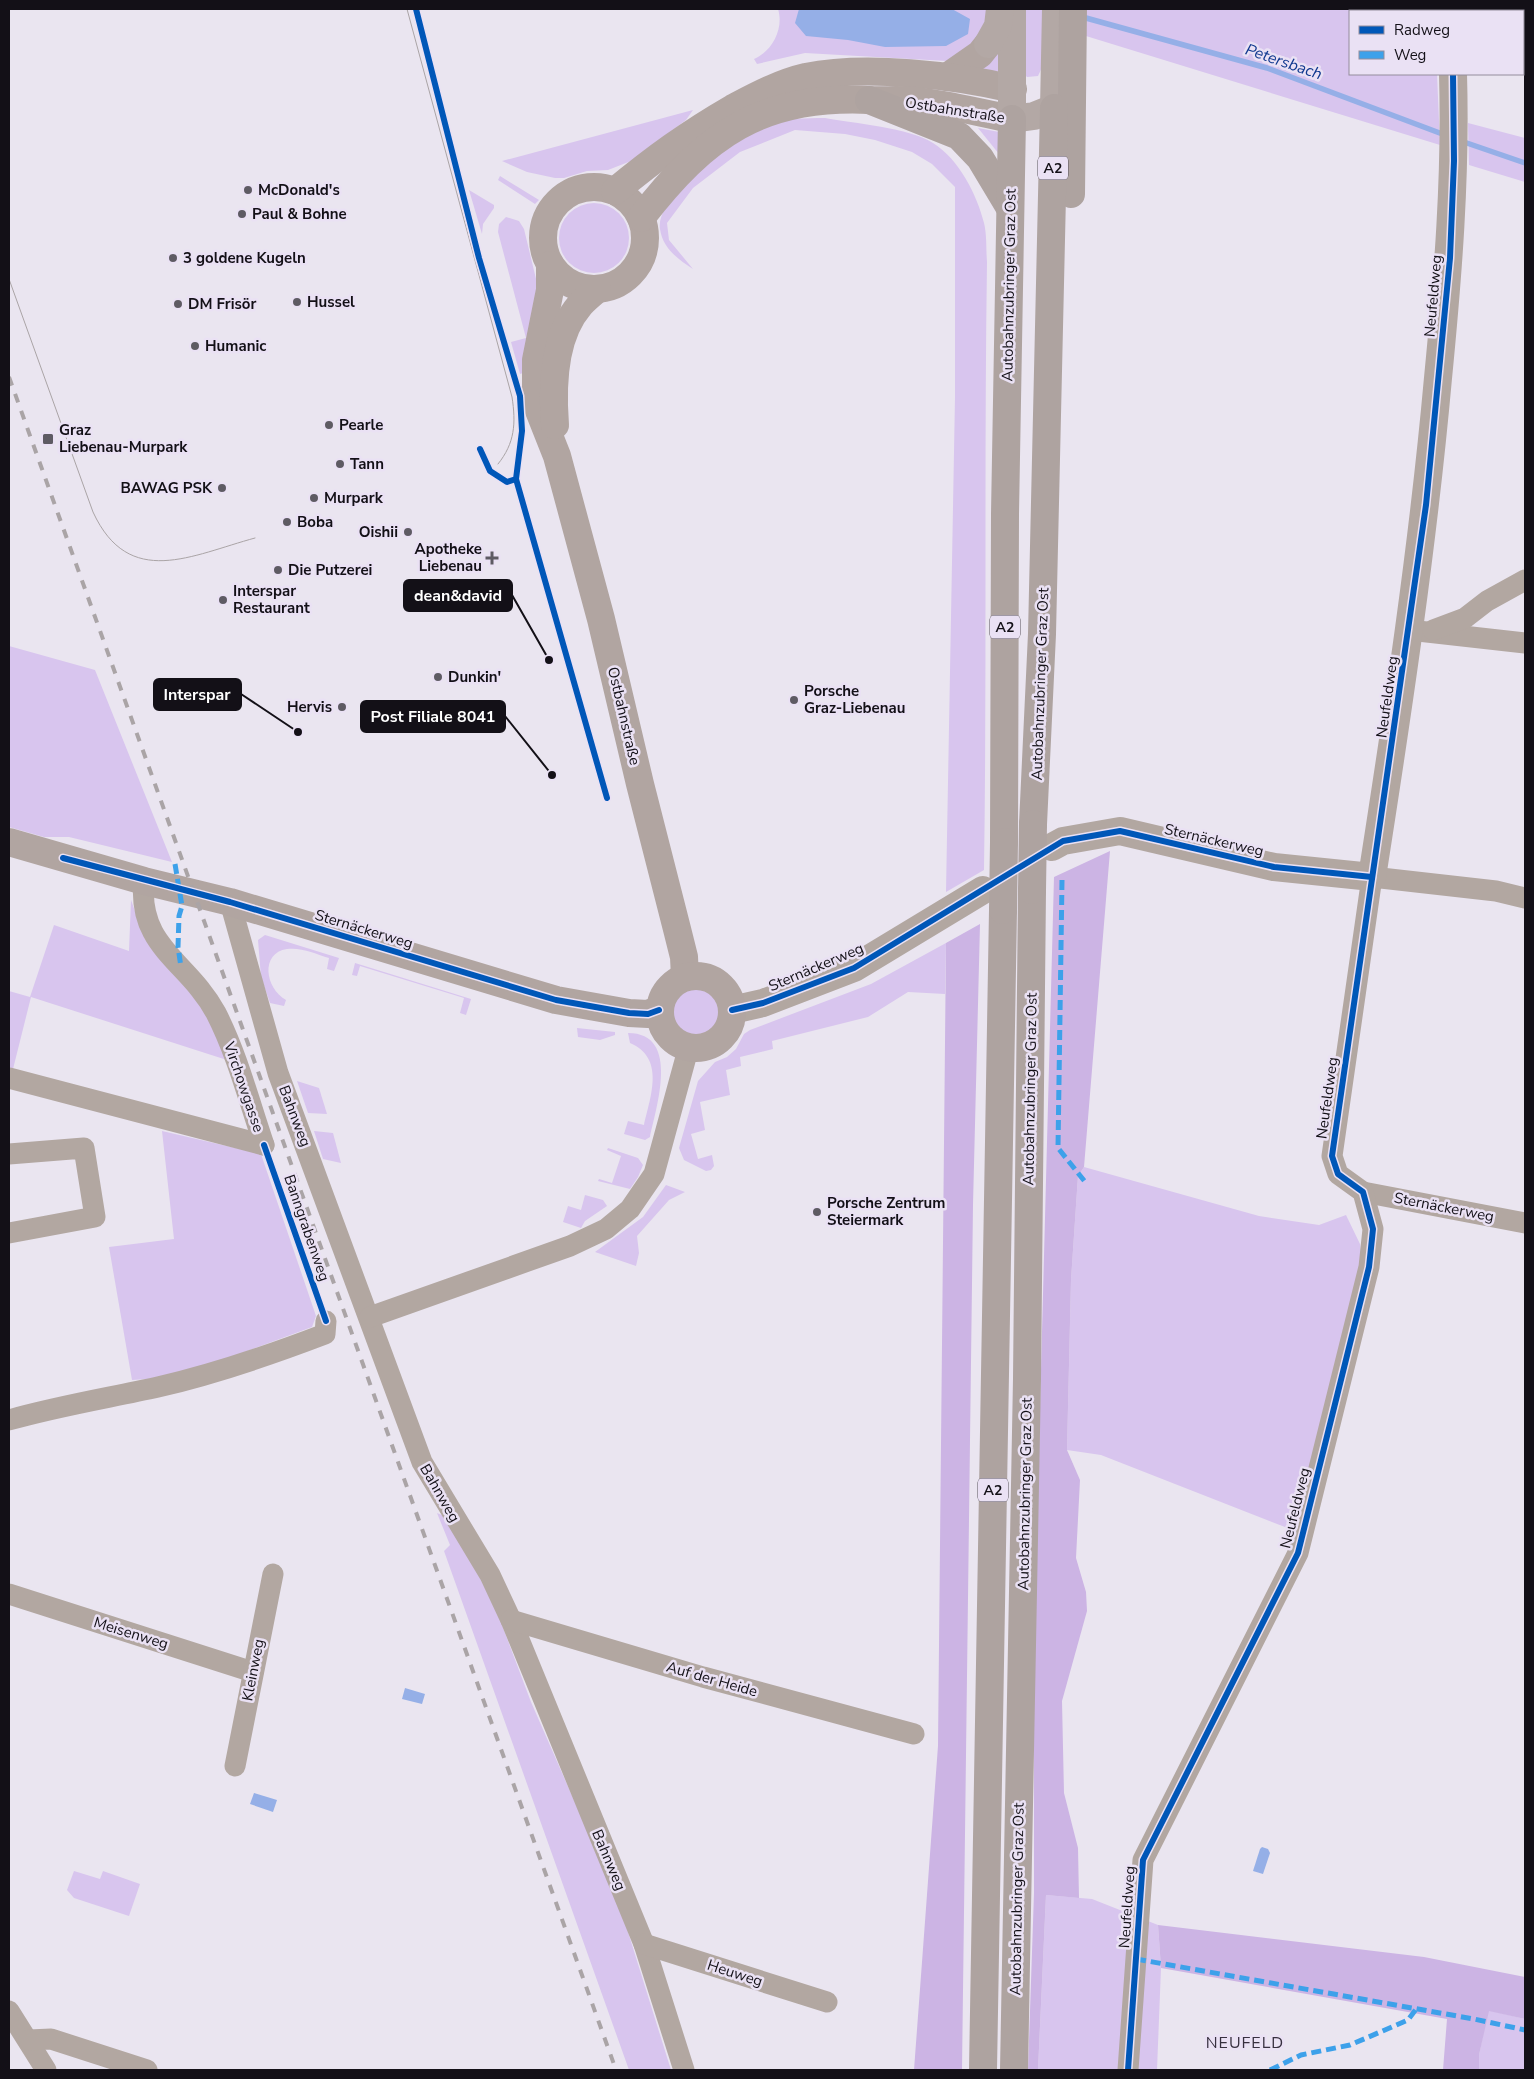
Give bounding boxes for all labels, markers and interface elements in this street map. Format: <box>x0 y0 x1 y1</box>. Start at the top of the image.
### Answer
legend <box>1349 10 1524 75</box>
text: Radweg <box>1394 20 1450 40</box>
water label: Petersbach <box>1242 39 1325 85</box>
text: Weg <box>1394 45 1426 65</box>
street label: Ostbahnstraße <box>904 92 1006 128</box>
road number: A2 <box>1038 156 1068 180</box>
place label: McDonald's <box>258 180 340 200</box>
marker: McDonald's <box>242 184 254 196</box>
street label: Autobahnzubringer Graz Ost <box>997 188 1021 382</box>
place label: Paul & Bohne <box>252 204 347 224</box>
marker: Paul & Bohne <box>236 208 248 220</box>
place label: 3 goldene Kugeln <box>183 248 306 268</box>
marker: 3 goldene Kugeln <box>167 252 179 264</box>
street label: Neufeldweg <box>1419 254 1447 338</box>
place label: Hussel <box>307 292 355 312</box>
place label: DM Frisör <box>188 294 256 314</box>
marker: Hussel <box>291 296 303 308</box>
marker: DM Frisör <box>172 298 184 310</box>
place label: Humanic <box>205 336 266 356</box>
marker: Humanic <box>189 340 201 352</box>
place label: Pearle <box>339 415 383 435</box>
marker: Pearle <box>323 419 335 431</box>
place label: Graz Liebenau-Murpark <box>59 420 188 457</box>
marker: Graz Liebenau-Murpark <box>41 432 55 446</box>
place label: Tann <box>350 454 384 474</box>
marker: Tann <box>334 458 346 470</box>
place label: BAWAG PSK <box>120 478 213 498</box>
marker: BAWAG PSK <box>216 482 228 494</box>
place label: Murpark <box>324 488 384 508</box>
marker: Murpark <box>308 492 320 504</box>
place label: Boba <box>297 512 333 532</box>
marker: Boba <box>281 516 293 528</box>
place label: Oishii <box>359 522 398 542</box>
marker: Oishii <box>402 526 414 538</box>
place label: Apotheke Liebenau <box>415 539 482 576</box>
marker: Apotheke Liebenau <box>486 552 498 564</box>
place label: Die Putzerei <box>288 560 372 580</box>
marker: Die Putzerei <box>272 564 284 576</box>
callout: dean&david <box>404 580 512 611</box>
place label: Interspar Restaurant <box>233 581 310 618</box>
text: dean&david <box>414 585 502 607</box>
street label: Autobahnzubringer Graz Ost <box>1027 587 1053 781</box>
marker: Interspar Restaurant <box>217 594 229 606</box>
road number: A2 <box>990 616 1020 638</box>
street label: Neufeldweg <box>1371 655 1403 739</box>
street label: Ostbahnstraße <box>603 665 645 767</box>
place label: Dunkin' <box>448 667 501 687</box>
marker: Dunkin' <box>432 671 444 683</box>
callout: Interspar <box>154 679 241 710</box>
place label: Porsche Graz-Liebenau <box>804 681 905 718</box>
text: Interspar <box>163 684 231 706</box>
marker: Porsche Graz-Liebenau <box>788 694 800 706</box>
place label: Hervis <box>287 697 332 717</box>
marker: Hervis <box>336 701 348 713</box>
callout: Post Filiale 8041 <box>361 701 505 732</box>
text: Post Filiale 8041 <box>371 706 495 728</box>
street label: Sternäckerweg <box>1162 819 1266 861</box>
street label: Sternäckerweg <box>313 905 415 953</box>
street label: Sternäckerweg <box>765 938 867 996</box>
street label: Autobahnzubringer Graz Ost <box>1018 992 1042 1186</box>
street label: Virchowgasse <box>219 1038 269 1135</box>
street label: Neufeldweg <box>1311 1056 1343 1140</box>
street label: Bahnweg <box>274 1082 316 1150</box>
street label: Banngrabenweg <box>279 1172 335 1284</box>
street label: Sternäckerweg <box>1392 1187 1496 1227</box>
place label: Porsche Zentrum Steiermark <box>827 1193 945 1230</box>
marker: Porsche Zentrum Steiermark <box>811 1206 823 1218</box>
street label: Autobahnzubringer Graz Ost <box>1013 1397 1037 1591</box>
street label: Bahnweg <box>415 1460 465 1526</box>
street label: Neufeldweg <box>1275 1465 1315 1551</box>
road number: A2 <box>978 1478 1008 1502</box>
street label: Meisenweg <box>91 1612 171 1654</box>
street label: Kleinweg <box>237 1637 269 1703</box>
street label: Auf der Heide <box>664 1656 760 1702</box>
street label: Autobahnzubringer Graz Ost <box>1005 1802 1029 1996</box>
street label: Bahnweg <box>587 1826 631 1894</box>
street label: Neufeldweg <box>1114 1865 1140 1949</box>
street label: Heuweg <box>705 1955 765 1991</box>
district label: NEUFELD <box>1206 2032 1284 2054</box>

